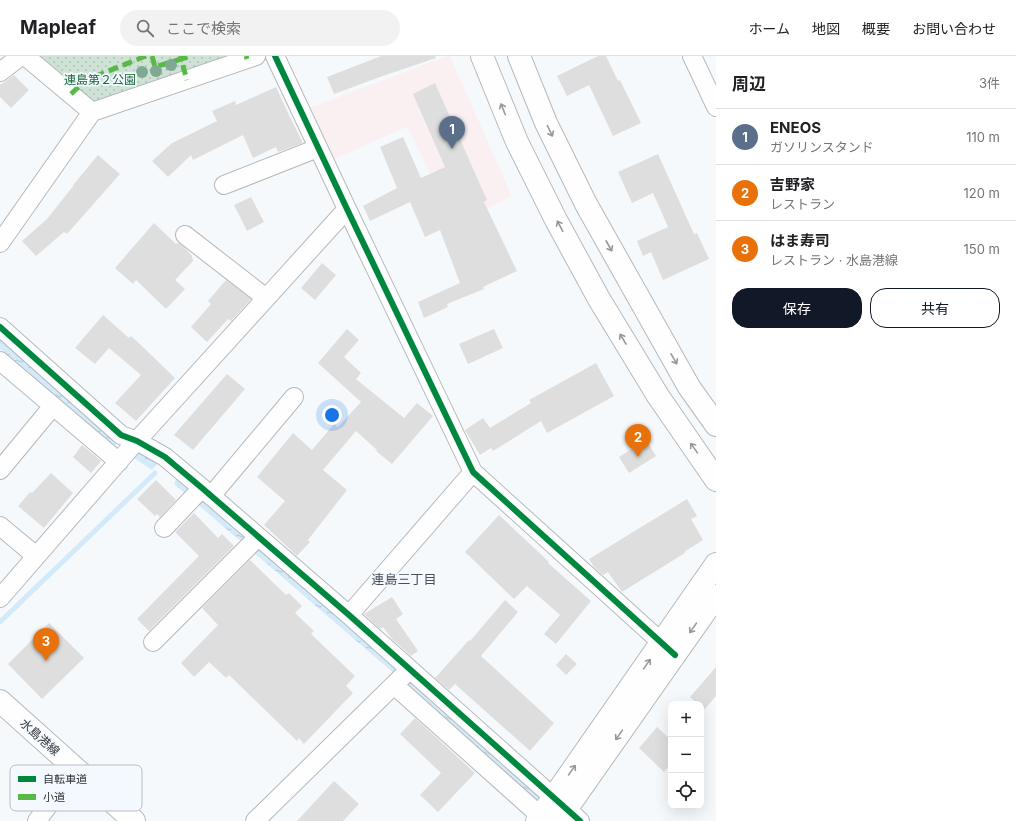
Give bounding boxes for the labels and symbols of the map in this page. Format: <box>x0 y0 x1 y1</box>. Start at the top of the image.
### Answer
park label: 連島第２公園 <box>64 72 136 87</box>
one-way arrow <box>499 103 507 115</box>
pin: 1 <box>439 116 465 149</box>
one-way arrow <box>547 124 554 136</box>
one-way arrow <box>555 220 563 232</box>
one-way arrow <box>606 240 614 252</box>
one-way arrow <box>619 333 627 345</box>
one-way arrow <box>670 353 678 365</box>
your location <box>322 405 342 425</box>
pin: 2 <box>625 424 651 457</box>
one-way arrow <box>690 443 698 454</box>
district label: 連島三丁目 <box>371 571 437 587</box>
one-way arrow <box>689 623 698 634</box>
pin: 3 <box>33 628 59 661</box>
one-way arrow <box>643 659 651 670</box>
street label: 水島港線 <box>17 715 63 759</box>
one-way arrow <box>615 729 623 740</box>
legend <box>10 765 142 811</box>
one-way arrow <box>568 765 576 776</box>
text: 自転車道 <box>43 772 87 786</box>
text: 小道 <box>43 790 65 804</box>

